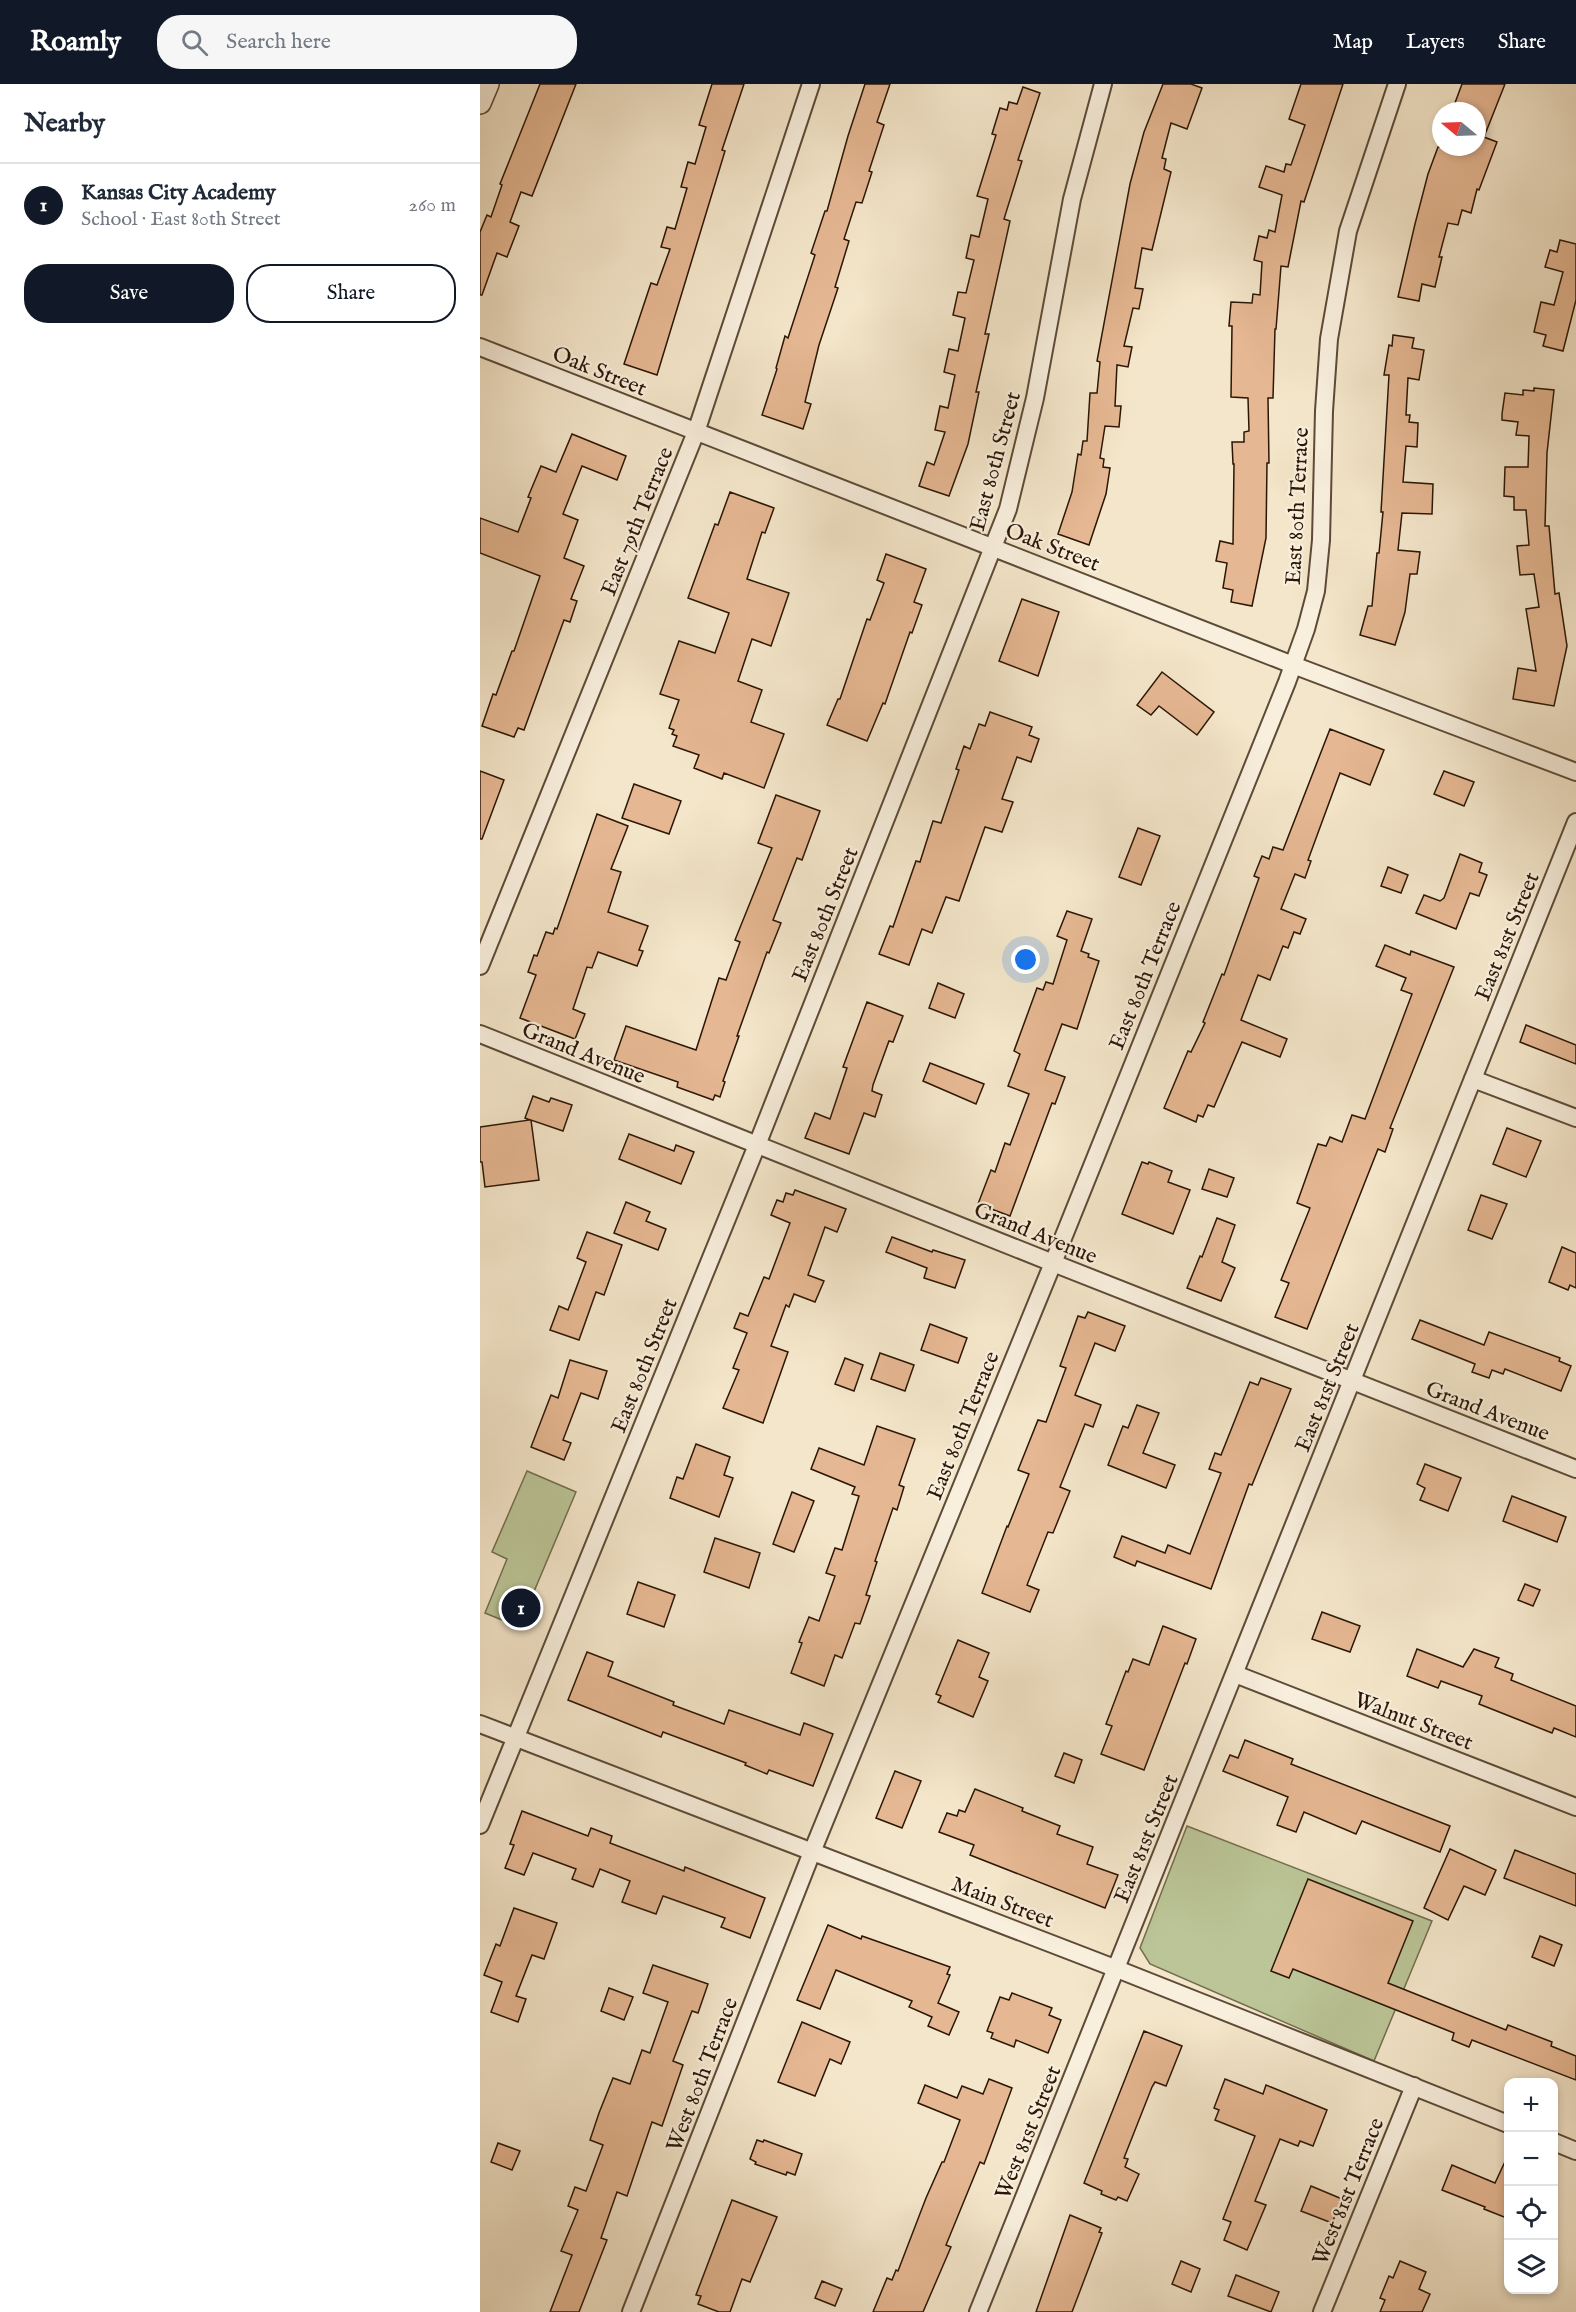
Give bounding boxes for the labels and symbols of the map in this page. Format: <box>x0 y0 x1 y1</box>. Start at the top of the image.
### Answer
north arrow <box>1432 102 1486 156</box>
street label: Oak Street <box>548 340 651 404</box>
street label: East 80th Street <box>964 388 1028 534</box>
street label: East 80th Terrace <box>1280 427 1316 586</box>
street label: East 79th Terrace <box>595 443 680 600</box>
street label: Oak Street <box>1001 517 1104 579</box>
street label: East 80th Street <box>786 843 866 986</box>
street label: East 81st Street <box>1469 868 1547 1005</box>
street label: East 80th Terrace <box>1103 897 1188 1054</box>
your location <box>1011 945 1040 974</box>
street label: Grand Avenue <box>517 1016 649 1091</box>
street label: Grand Avenue <box>969 1196 1101 1271</box>
street label: East 80th Street <box>605 1294 685 1437</box>
street label: East 81st Street <box>1289 1319 1367 1456</box>
street label: East 80th Terrace <box>921 1347 1006 1504</box>
street label: Grand Avenue <box>1421 1375 1553 1448</box>
pin: 1 <box>502 1586 540 1630</box>
street label: Walnut Street <box>1350 1686 1477 1758</box>
street label: East 81st Street <box>1108 1770 1186 1907</box>
street label: Main Street <box>947 1871 1058 1935</box>
street label: West 80th Terrace <box>661 1994 745 2156</box>
street label: West 81st Street <box>989 2061 1069 2204</box>
street label: West 81st Terrace <box>1307 2114 1391 2269</box>

